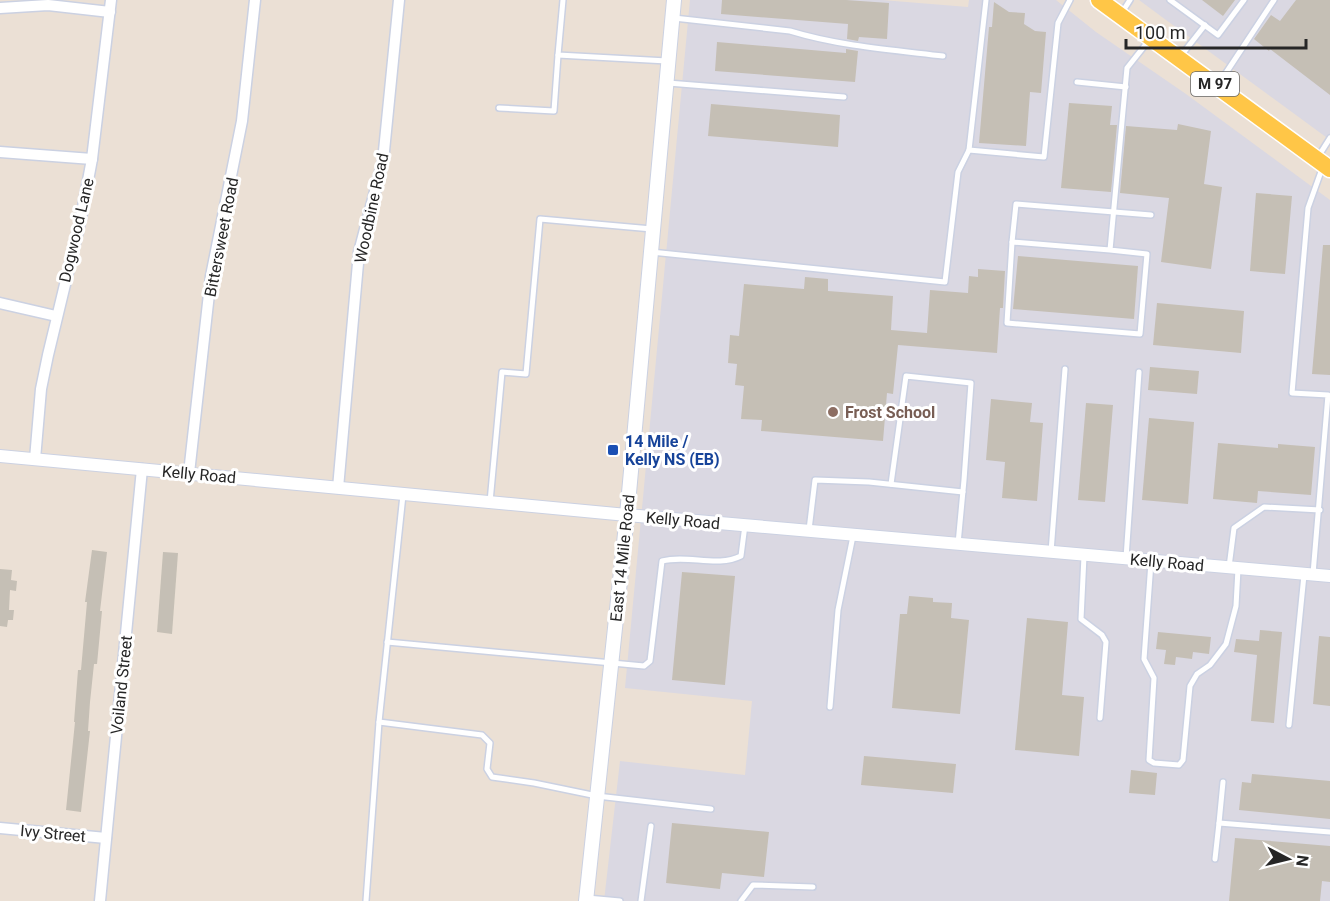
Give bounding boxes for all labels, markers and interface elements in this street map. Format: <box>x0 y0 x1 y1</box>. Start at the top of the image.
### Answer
scale bar <box>1126 12 1306 50</box>
text: 100 m <box>1135 22 1186 43</box>
road number: M 97 <box>1191 72 1239 96</box>
street label: Woodbine Road <box>351 151 392 265</box>
street label: Dogwood Lane <box>55 176 98 284</box>
street label: Bittersweet Road <box>201 176 242 298</box>
place label: Frost School <box>845 403 935 422</box>
marker: Frost School <box>826 405 840 419</box>
place label: 14 Mile / Kelly NS (EB) <box>625 432 720 469</box>
marker: 14 Mile / Kelly NS (EB) <box>606 443 620 457</box>
street label: Kelly Road <box>161 462 237 487</box>
street label: East 14 Mile Road <box>606 493 639 623</box>
street label: Kelly Road <box>645 508 721 533</box>
street label: Kelly Road <box>1129 550 1205 575</box>
street label: Voiland Street <box>107 635 136 736</box>
street label: Ivy Street <box>19 821 87 846</box>
north arrow <box>1258 829 1318 889</box>
text: N <box>1292 854 1313 868</box>

